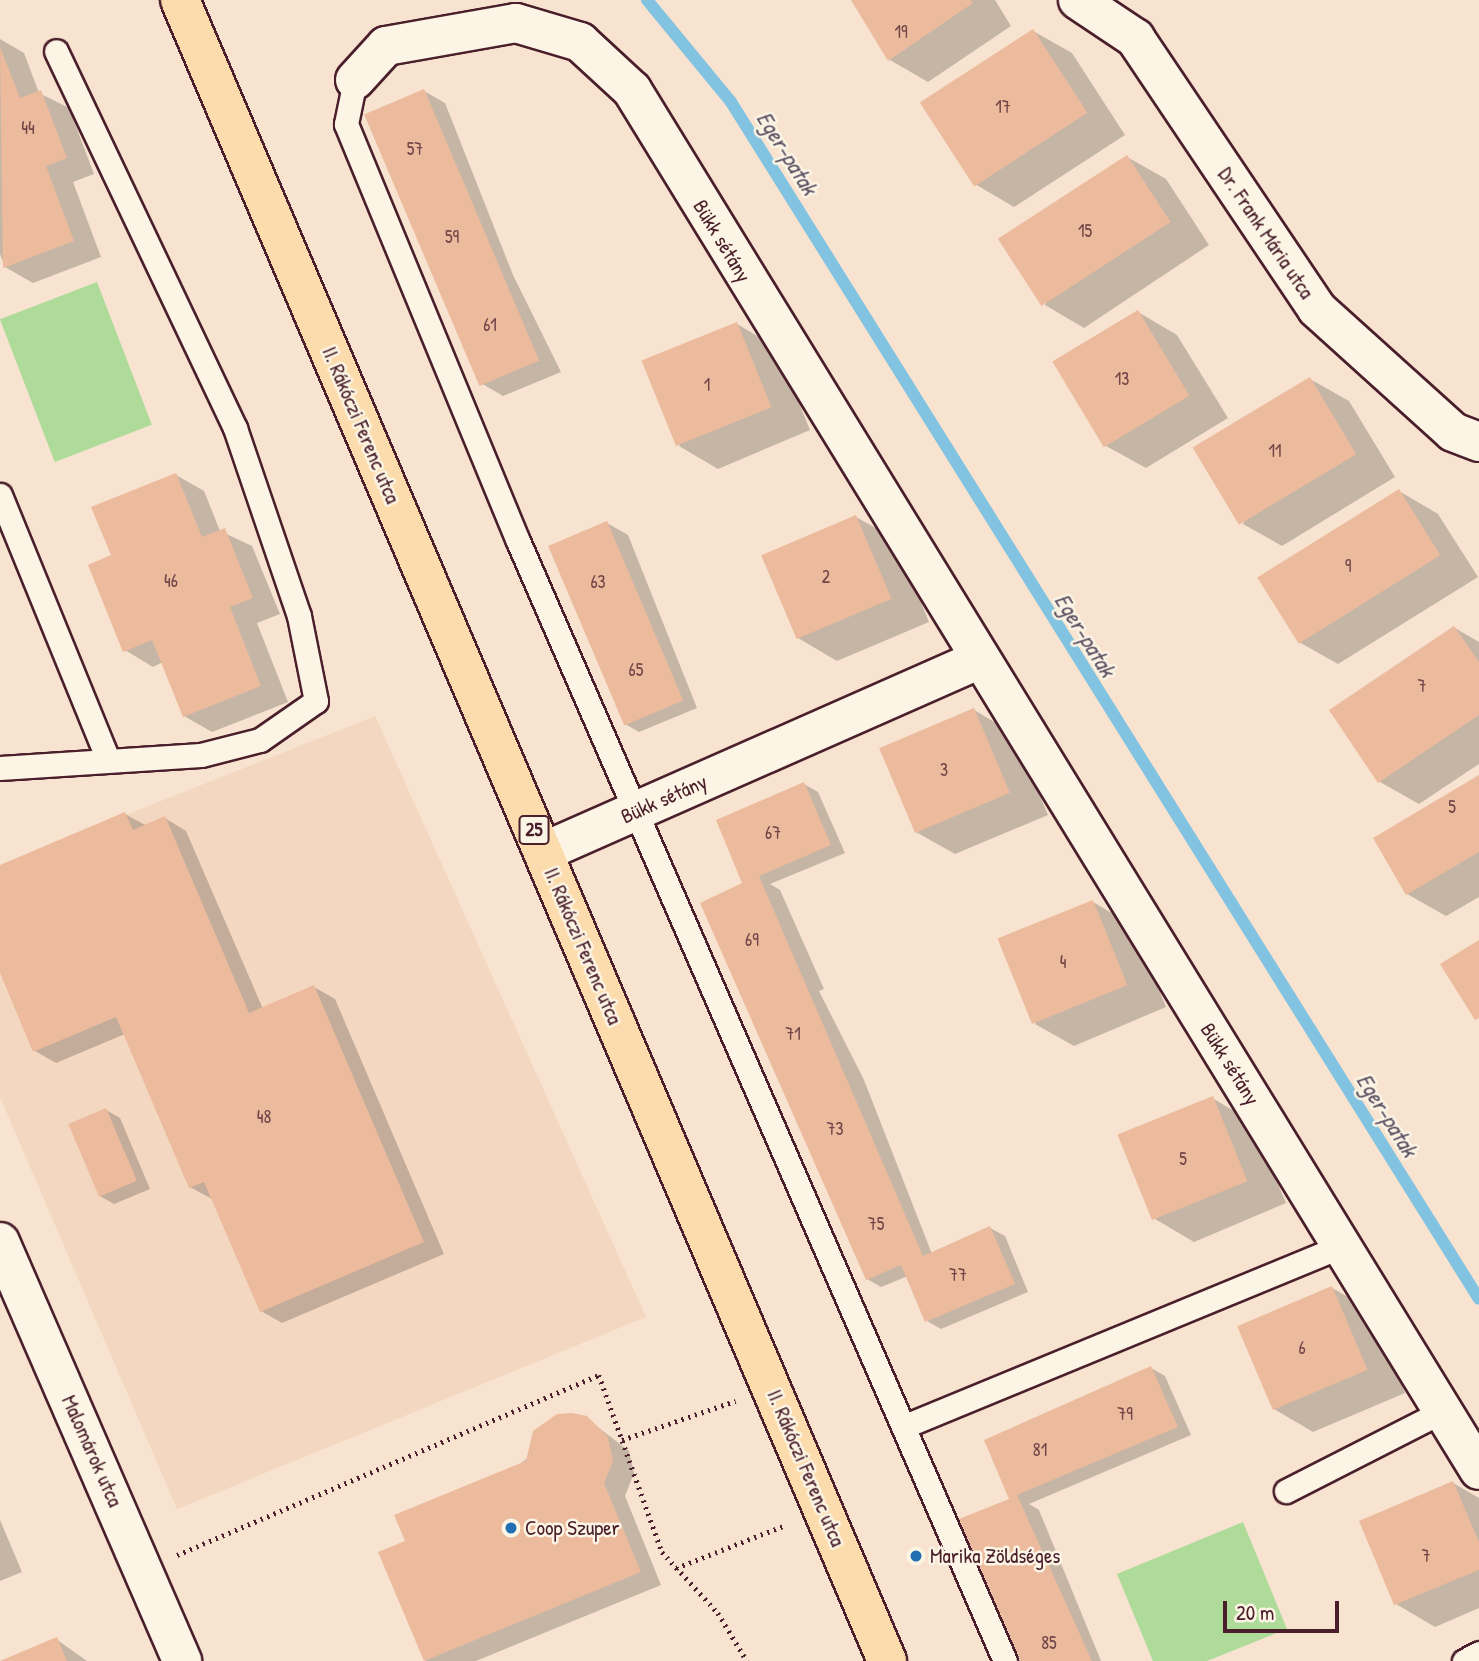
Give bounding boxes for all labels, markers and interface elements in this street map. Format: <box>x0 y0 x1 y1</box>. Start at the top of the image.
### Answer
house number: 19 <box>894 21 908 43</box>
house number: 17 <box>995 96 1011 118</box>
water label: Eger-patak <box>751 106 823 200</box>
house number: 44 <box>21 117 35 139</box>
house number: 57 <box>407 138 423 160</box>
street label: Dr. Frank Mária utca <box>1213 162 1319 304</box>
street label: Bükk sétány <box>688 195 756 287</box>
house number: 15 <box>1078 220 1092 242</box>
house number: 59 <box>445 226 459 248</box>
house number: 61 <box>483 314 497 336</box>
street label: II. Rákóczi Ferenc utca <box>317 343 405 507</box>
house number: 13 <box>1115 368 1129 390</box>
house number: 1 <box>704 374 710 396</box>
house number: 11 <box>1268 440 1282 462</box>
house number: 9 <box>1345 555 1351 577</box>
house number: 2 <box>822 566 830 588</box>
house number: 46 <box>164 570 178 592</box>
house number: 63 <box>590 571 606 593</box>
water label: Eger-patak <box>1049 588 1121 682</box>
house number: 65 <box>629 659 643 681</box>
house number: 7 <box>1418 675 1426 697</box>
house number: 3 <box>940 759 948 781</box>
street label: Bükk sétány <box>617 769 711 829</box>
house number: 5 <box>1448 796 1456 818</box>
road number: 25 <box>518 814 550 846</box>
house number: 67 <box>765 822 781 844</box>
street label: II. Rákóczi Ferenc utca <box>539 864 627 1028</box>
house number: 69 <box>745 929 759 951</box>
house number: 4 <box>1060 951 1066 973</box>
street label: Bükk sétány <box>1195 1018 1265 1110</box>
house number: 71 <box>785 1023 801 1045</box>
water label: Eger-patak <box>1351 1068 1423 1162</box>
house number: 48 <box>257 1106 271 1128</box>
house number: 73 <box>827 1118 843 1140</box>
house number: 5 <box>1179 1148 1187 1170</box>
house number: 75 <box>868 1213 884 1235</box>
house number: 77 <box>949 1264 967 1286</box>
house number: 6 <box>1298 1337 1306 1359</box>
street label: II. Rákóczi Ferenc utca <box>762 1386 850 1550</box>
street label: Malomárok utca <box>56 1391 128 1511</box>
house number: 79 <box>1117 1403 1133 1425</box>
house number: 81 <box>1033 1439 1047 1461</box>
place label: Coop Szuper <box>525 1515 620 1541</box>
marker: Coop Szuper <box>503 1520 519 1536</box>
place label: Marika Zöldséges <box>930 1543 1060 1569</box>
house number: 7 <box>1422 1545 1430 1567</box>
marker: Marika Zöldséges <box>908 1548 924 1564</box>
scale bar <box>1227 1588 1342 1632</box>
text: 20 m <box>1236 1598 1274 1627</box>
house number: 85 <box>1041 1632 1057 1654</box>

